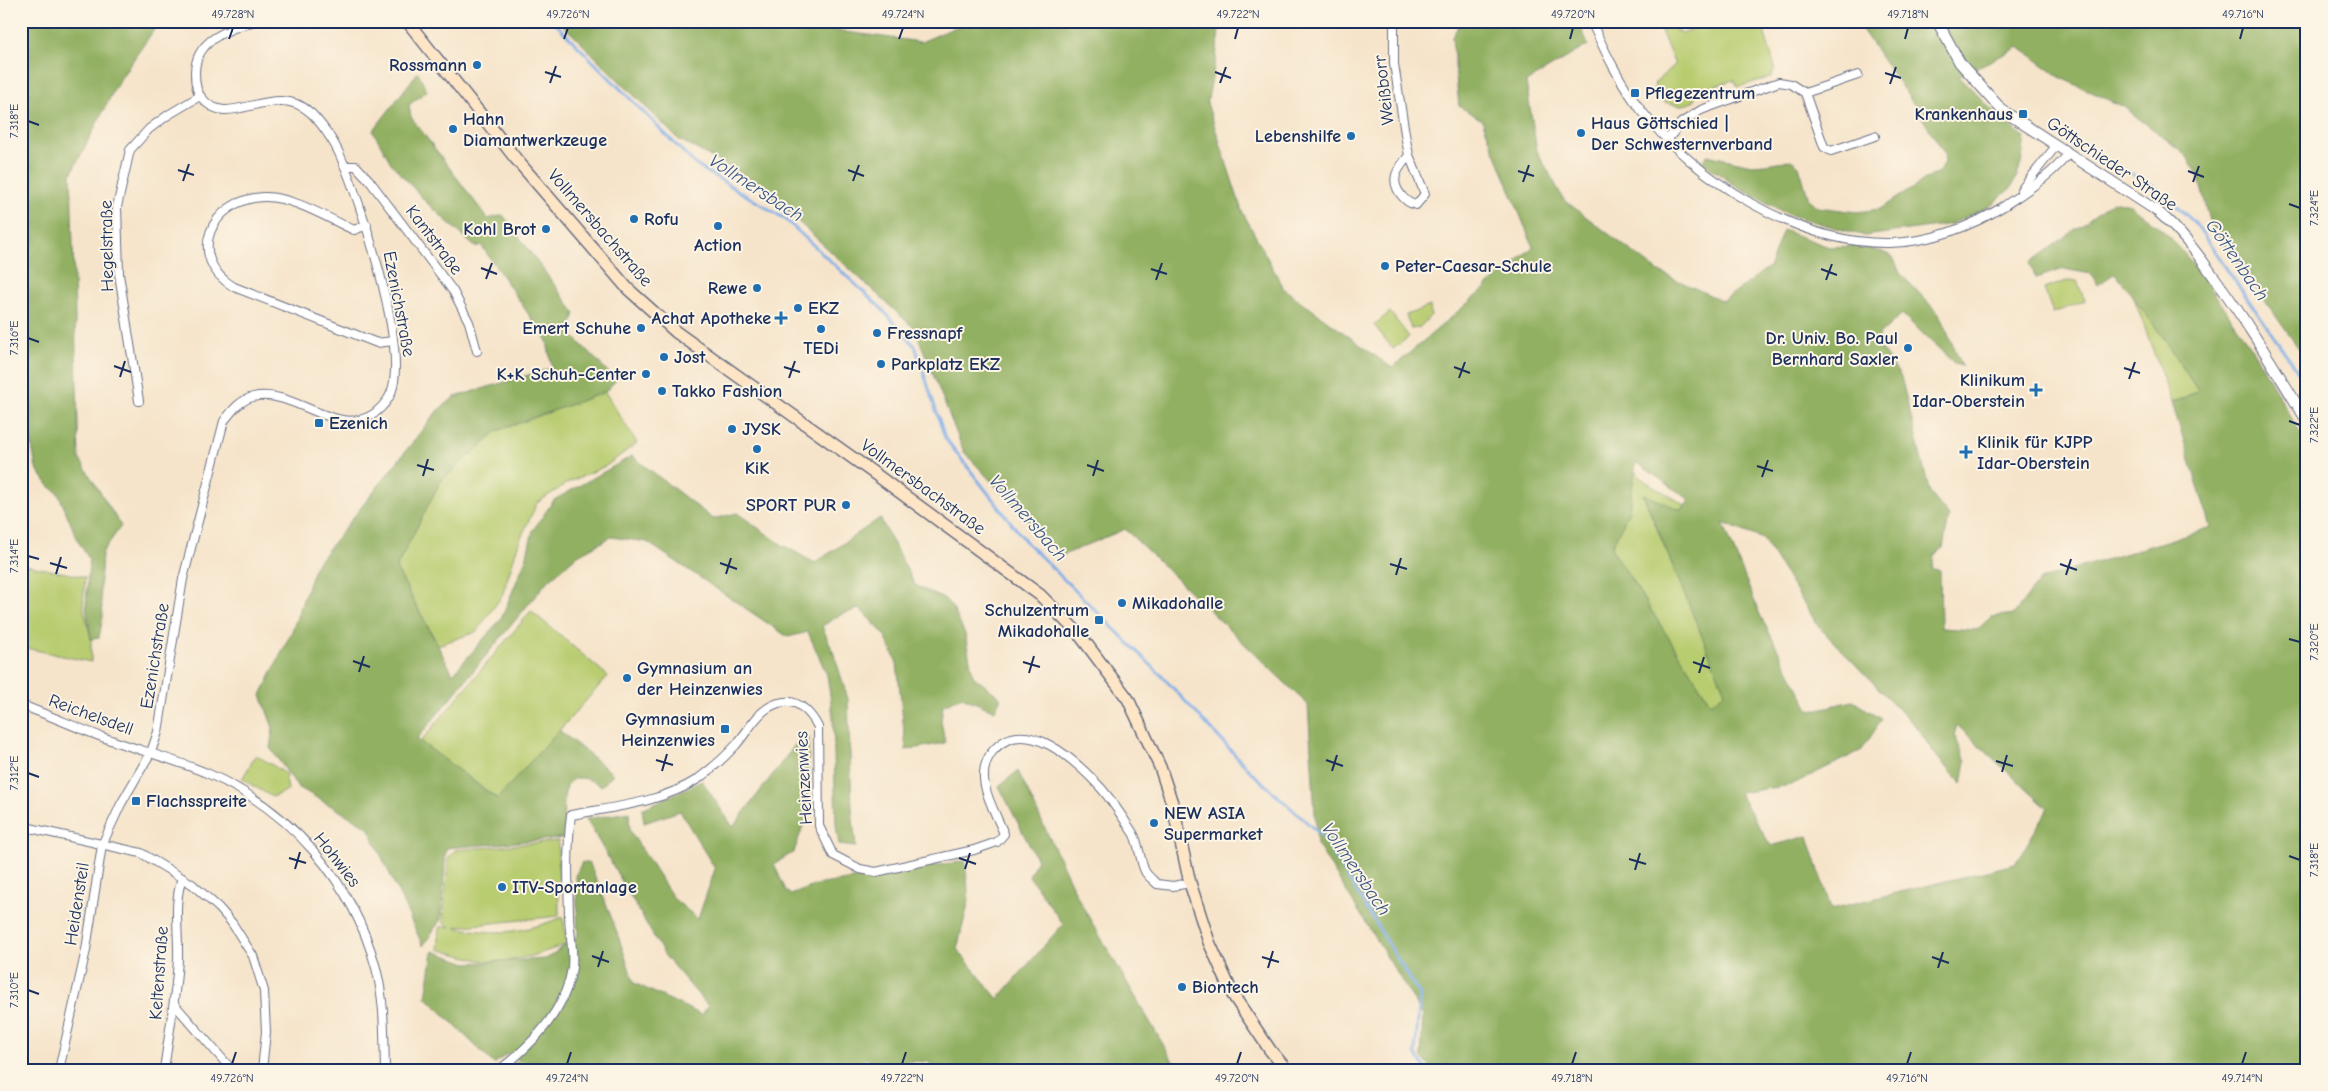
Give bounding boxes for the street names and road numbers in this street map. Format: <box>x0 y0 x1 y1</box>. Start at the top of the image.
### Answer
street label: Weißborr <box>1369 53 1399 126</box>
street label: Göttschieder Straße <box>2043 113 2181 215</box>
street label: Vollmersbachstraße <box>543 165 657 291</box>
street label: Hegelstraße <box>96 200 118 292</box>
street label: Kantstraße <box>401 201 467 279</box>
street label: Ezenichstraße <box>378 250 420 358</box>
street label: Vollmersbachstraße <box>857 435 989 539</box>
street label: Ezenichstraße <box>136 602 174 710</box>
street label: Reichelsdell <box>46 690 136 740</box>
street label: Heinzenwies <box>791 731 817 825</box>
street label: Hohwies <box>309 828 365 892</box>
street label: Heidensteil <box>60 861 94 947</box>
street label: Keltenstraße <box>145 925 173 1021</box>

